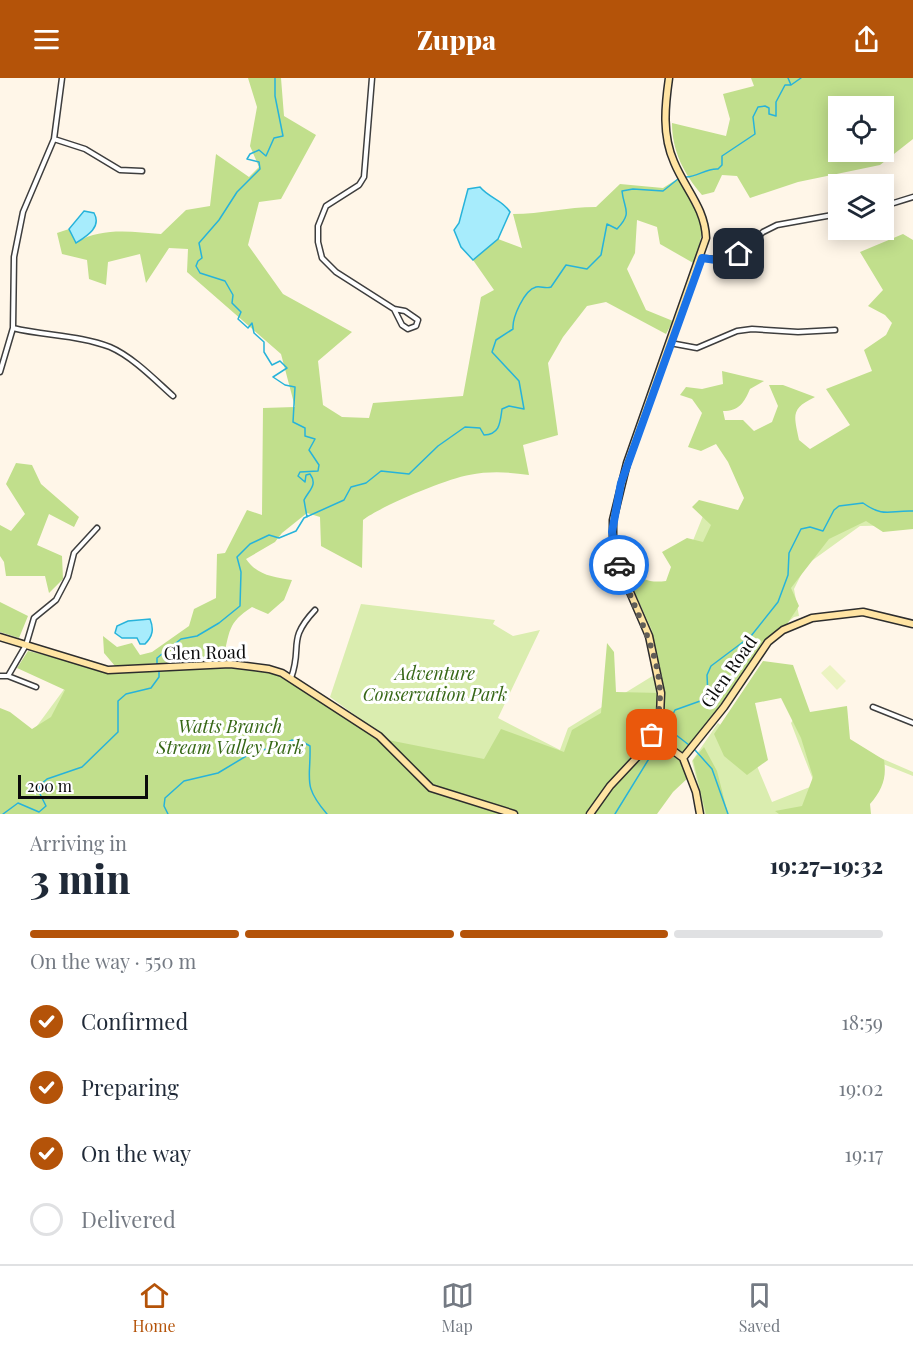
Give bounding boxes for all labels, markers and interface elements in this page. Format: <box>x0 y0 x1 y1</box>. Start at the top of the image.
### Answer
text: Zuppa <box>417 21 496 57</box>
icon: menu <box>30 23 63 56</box>
icon: share <box>850 23 883 56</box>
map controls <box>828 96 894 240</box>
button: locate <box>828 96 894 162</box>
button: layers <box>828 174 894 240</box>
pin <box>713 228 764 279</box>
icon: home <box>722 237 755 270</box>
courier <box>589 535 649 595</box>
icon: car <box>603 549 636 582</box>
street label: Glen Road <box>695 630 762 712</box>
street label: Glen Road <box>163 639 247 665</box>
park label: Adventure Conservation Park <box>363 661 507 706</box>
pin <box>626 709 677 760</box>
park label: Watts Branch Stream Valley Park <box>155 714 304 759</box>
icon: bag <box>635 718 668 751</box>
scale bar <box>18 772 148 800</box>
text: 200 m <box>27 775 72 796</box>
text: Arriving in <box>30 829 127 856</box>
text: 19:27–19:32 <box>770 850 883 880</box>
text: 3 min <box>30 852 130 904</box>
text: On the way · 550 m <box>30 947 196 974</box>
icon: check <box>30 1005 63 1038</box>
text: Confirmed <box>81 1006 188 1036</box>
text: 18:59 <box>841 1008 883 1035</box>
icon: check <box>30 1071 63 1104</box>
text: Preparing <box>81 1072 179 1102</box>
text: 19:02 <box>839 1074 883 1101</box>
icon: check <box>30 1137 63 1170</box>
text: On the way <box>81 1138 191 1168</box>
text: 19:17 <box>845 1140 883 1167</box>
text: Delivered <box>81 1204 176 1234</box>
tab: Home <box>133 1279 175 1336</box>
tab: Map <box>441 1279 474 1336</box>
tab: Saved <box>739 1279 780 1336</box>

